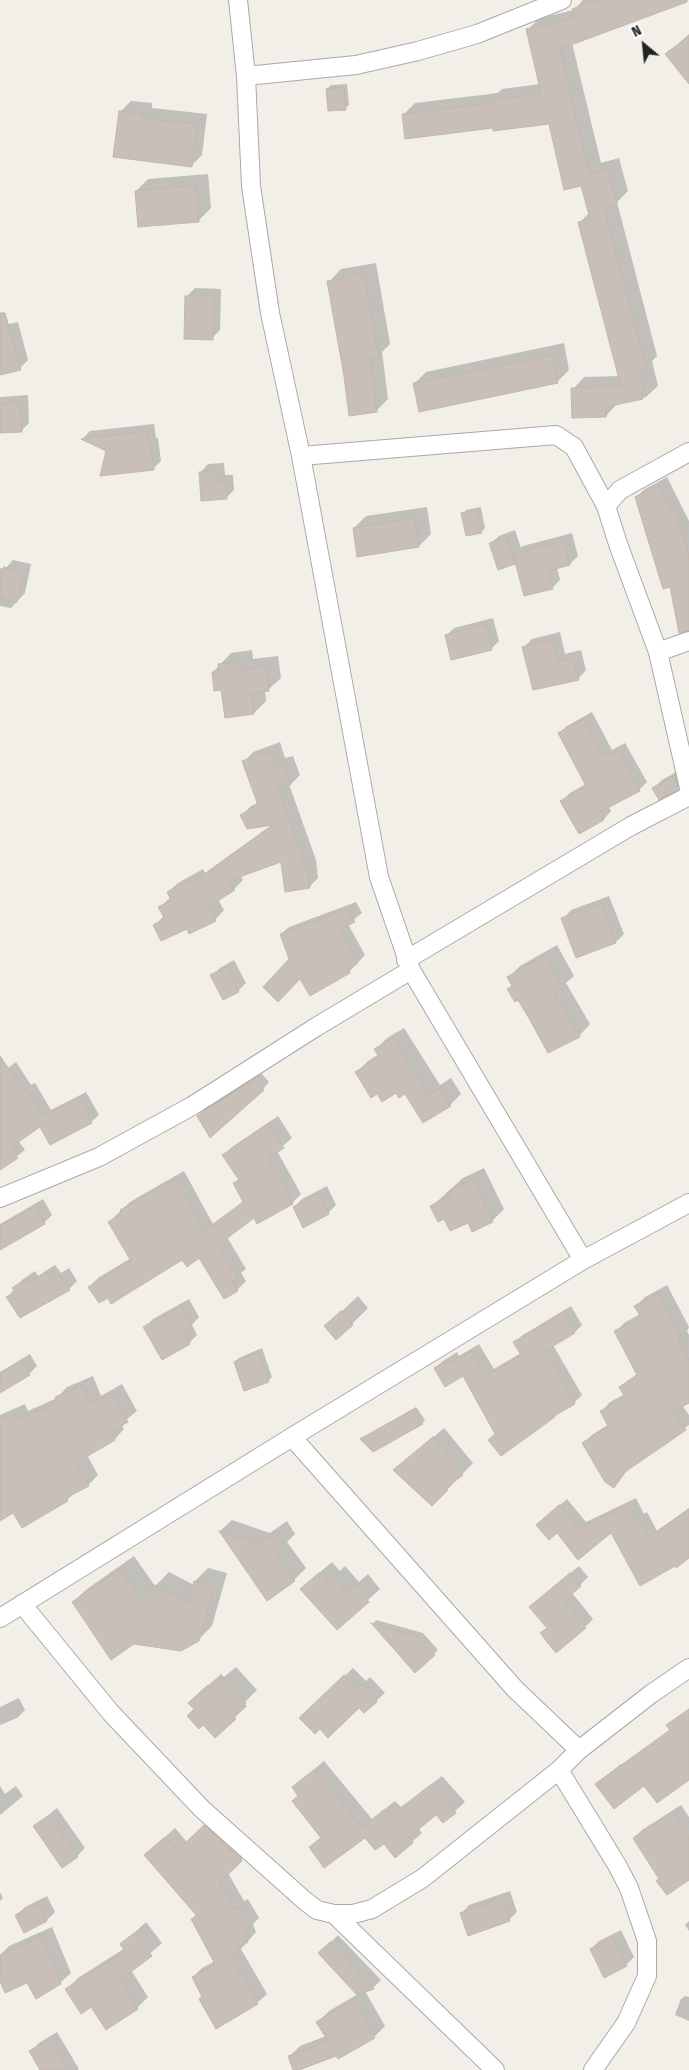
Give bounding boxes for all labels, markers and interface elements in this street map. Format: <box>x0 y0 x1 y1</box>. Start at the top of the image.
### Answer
north arrow <box>619 20 669 70</box>
text: N <box>629 22 644 41</box>

